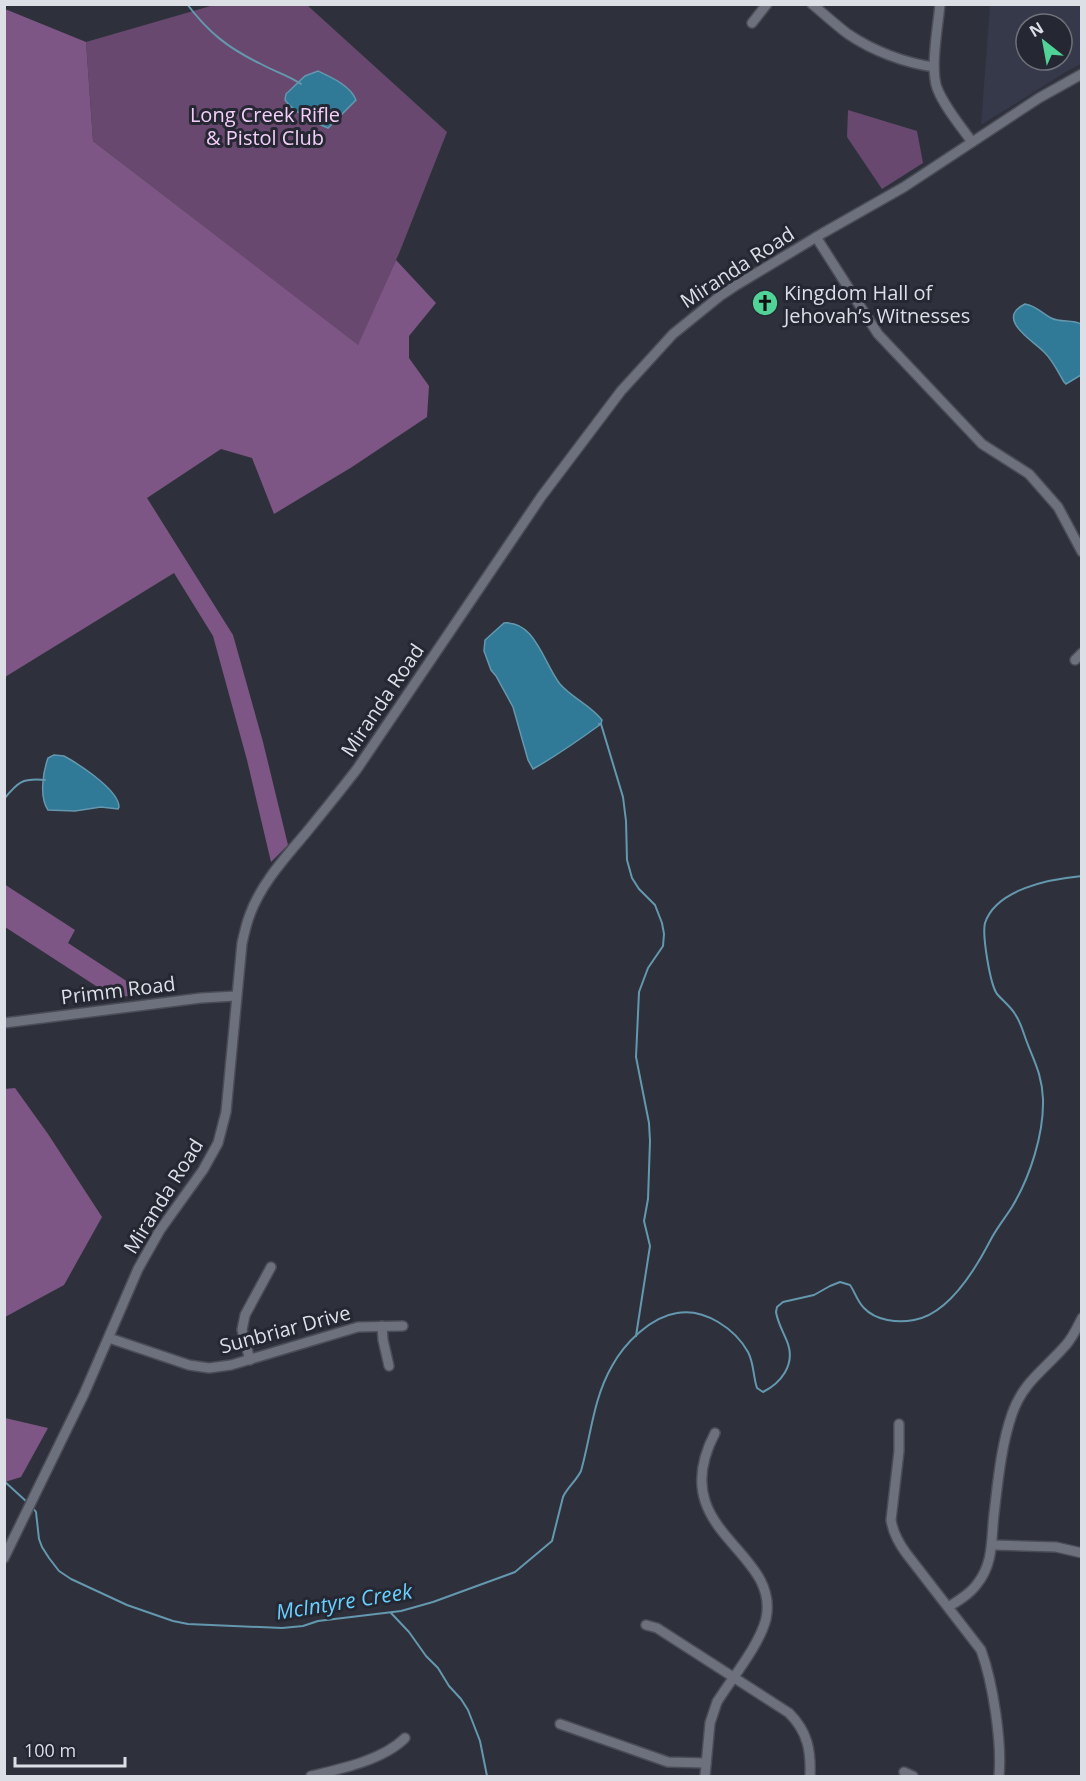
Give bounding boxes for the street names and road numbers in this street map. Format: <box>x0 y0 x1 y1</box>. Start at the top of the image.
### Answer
street label: Miranda Road <box>675 220 799 314</box>
street label: Miranda Road <box>334 638 430 762</box>
street label: Primm Road <box>59 970 177 1010</box>
street label: Miranda Road <box>117 1133 209 1259</box>
street label: Sunbriar Drive <box>217 1299 353 1359</box>

